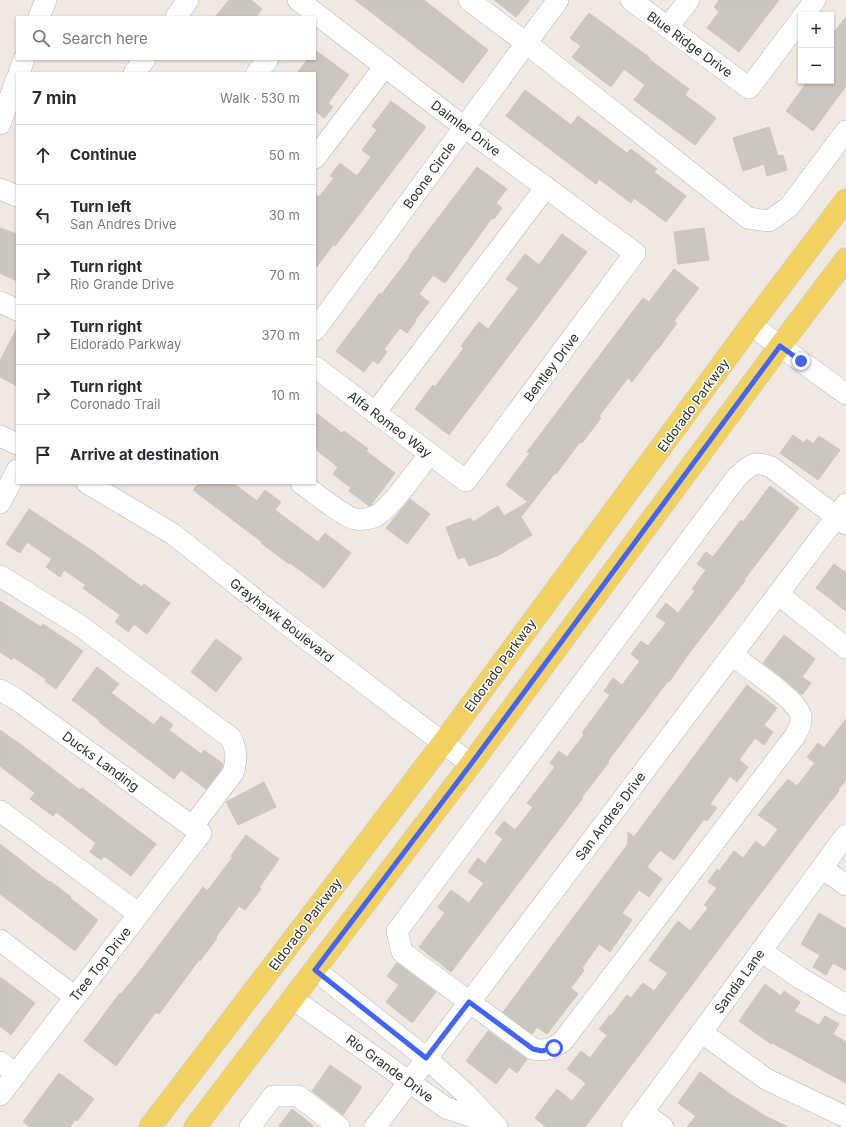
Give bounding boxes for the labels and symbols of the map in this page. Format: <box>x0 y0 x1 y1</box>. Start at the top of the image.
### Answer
street label: Blue Ridge Drive <box>644 8 736 80</box>
street label: Daimler Drive <box>428 97 504 159</box>
street label: Boone Circle <box>399 139 459 211</box>
street label: Bentley Drive <box>520 330 582 404</box>
route end <box>792 352 810 370</box>
street label: Eldorado Parkway <box>654 355 732 455</box>
street label: Alfa Romeo Way <box>345 387 435 461</box>
street label: Grayhawk Boulevard <box>227 575 337 665</box>
street label: Eldorado Parkway <box>461 615 539 715</box>
street label: Ducks Landing <box>59 728 143 794</box>
street label: San Andres Drive <box>572 769 648 863</box>
street label: Eldorado Parkway <box>265 875 345 973</box>
street label: Tree Top Drive <box>66 924 134 1004</box>
street label: Sandia Lane <box>710 946 768 1016</box>
street label: Rio Grande Drive <box>343 1031 437 1105</box>
route start <box>545 1039 563 1057</box>

